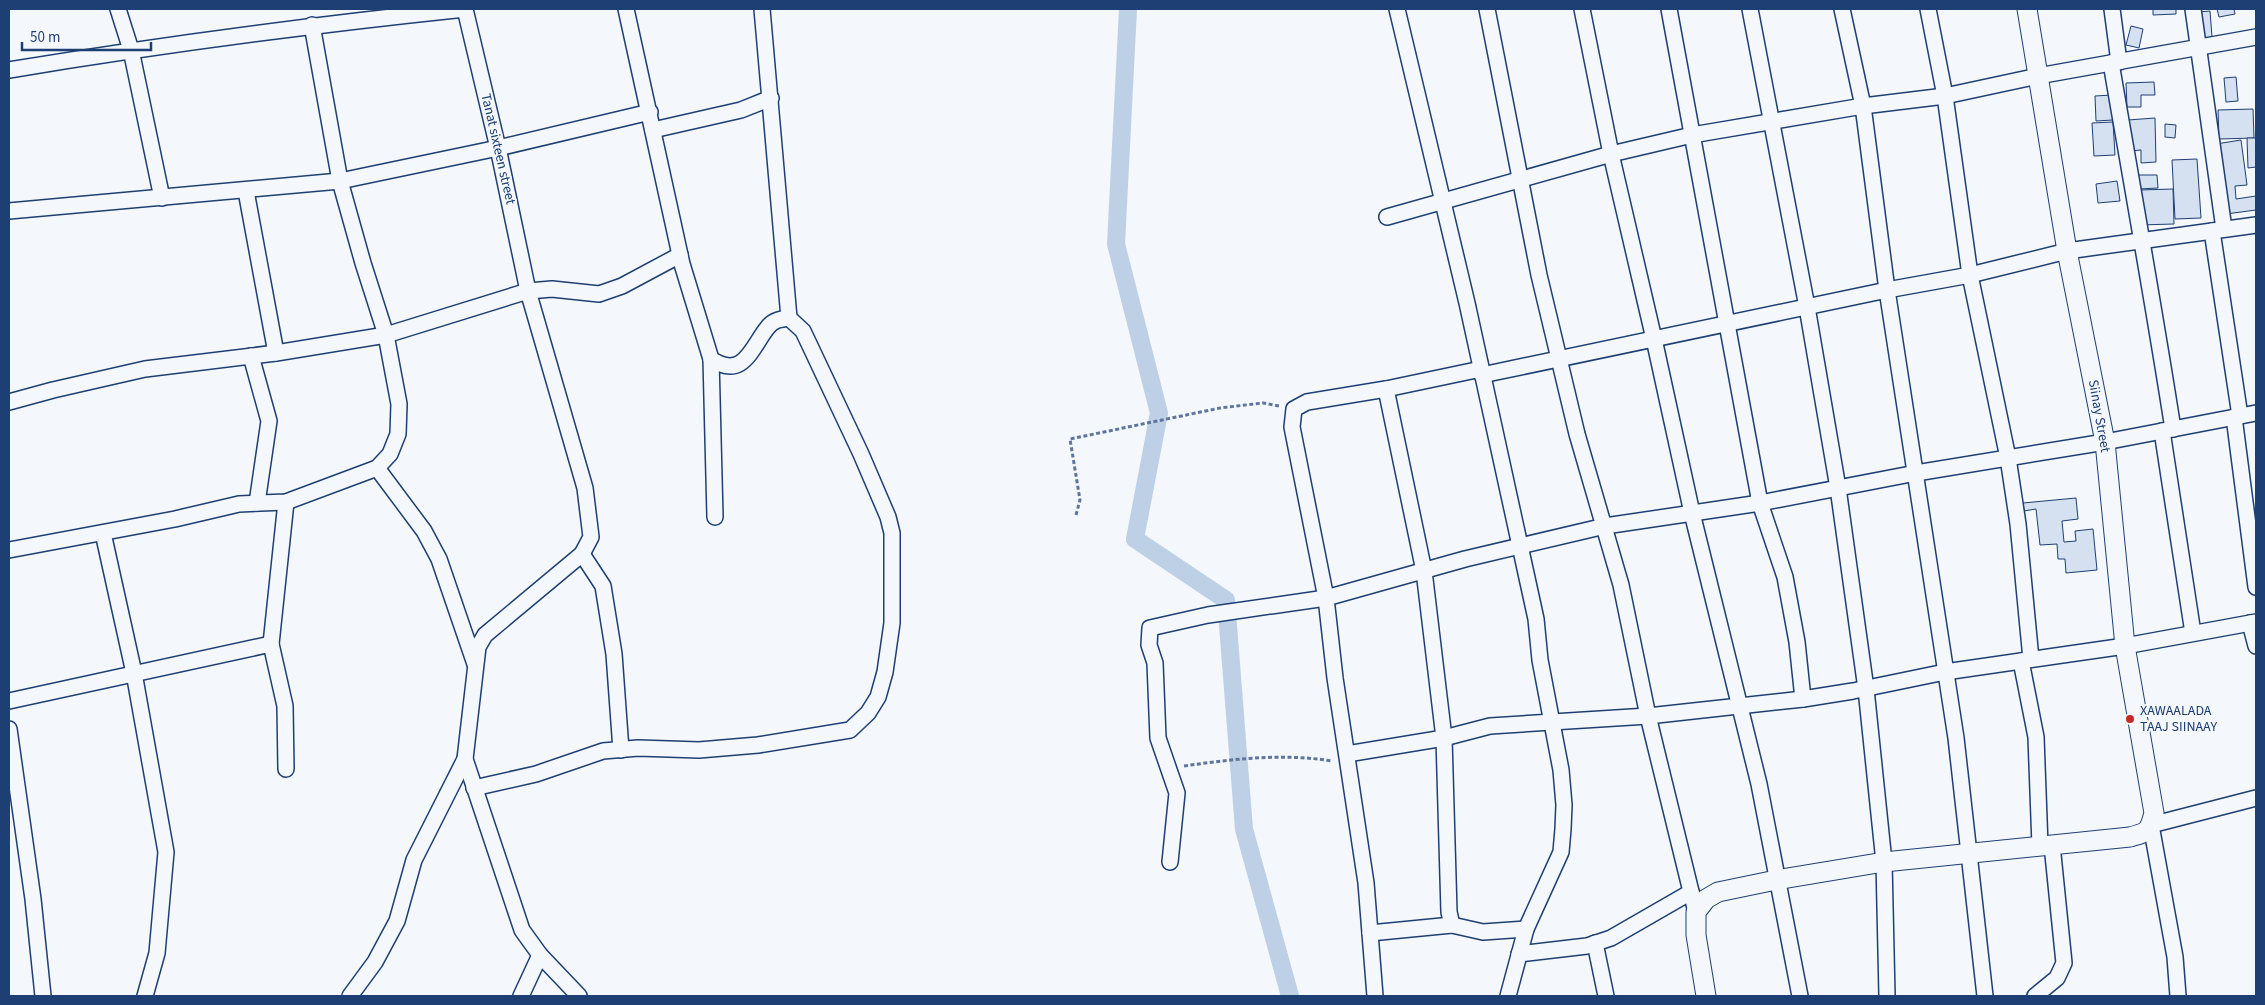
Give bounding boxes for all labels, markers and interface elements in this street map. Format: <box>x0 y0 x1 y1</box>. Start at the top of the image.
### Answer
scale bar <box>22 20 151 52</box>
text: 50 m <box>30 27 60 48</box>
street label: Tanat sixteen street <box>476 92 521 207</box>
street label: Siinay Street <box>2083 378 2115 454</box>
place label: XAWAALADA TAAJ SIINAAY <box>2140 701 2217 737</box>
marker: XAWAALADA TAAJ SIINAAY <box>2124 713 2136 725</box>

